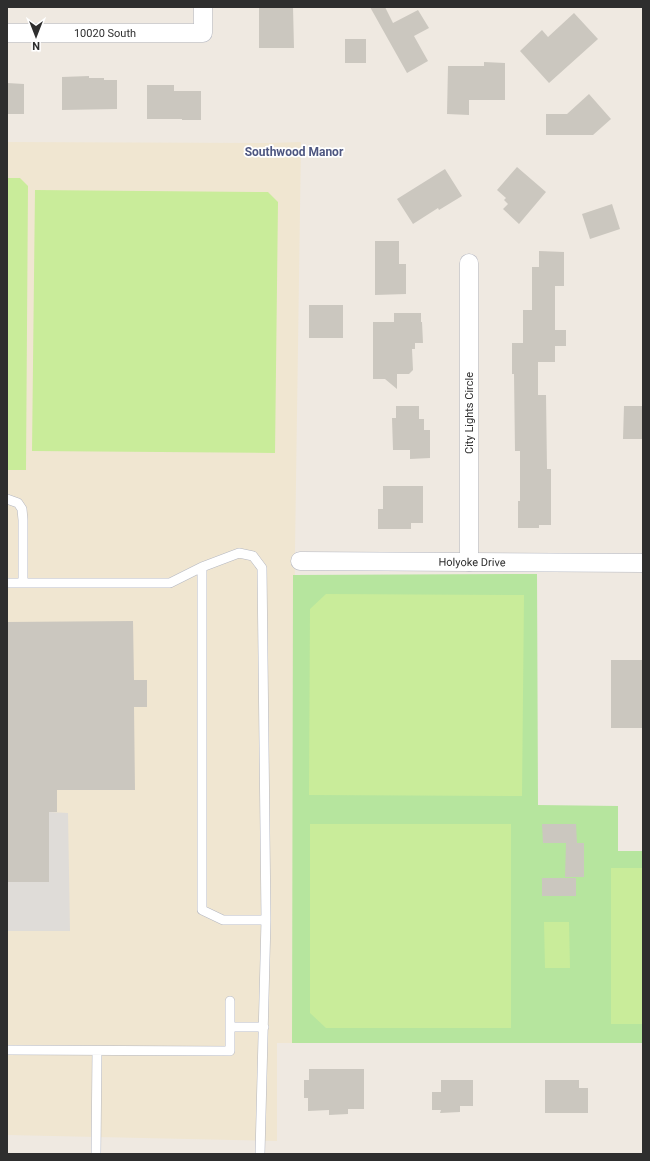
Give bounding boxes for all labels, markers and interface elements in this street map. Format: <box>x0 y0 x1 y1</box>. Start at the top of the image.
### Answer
north arrow <box>16 16 56 56</box>
street label: 10020 South <box>74 27 136 40</box>
text: N <box>32 39 40 52</box>
district label: Southwood Manor <box>245 145 344 159</box>
street label: City Lights Circle <box>463 372 476 454</box>
street label: Holyoke Drive <box>438 556 506 569</box>

